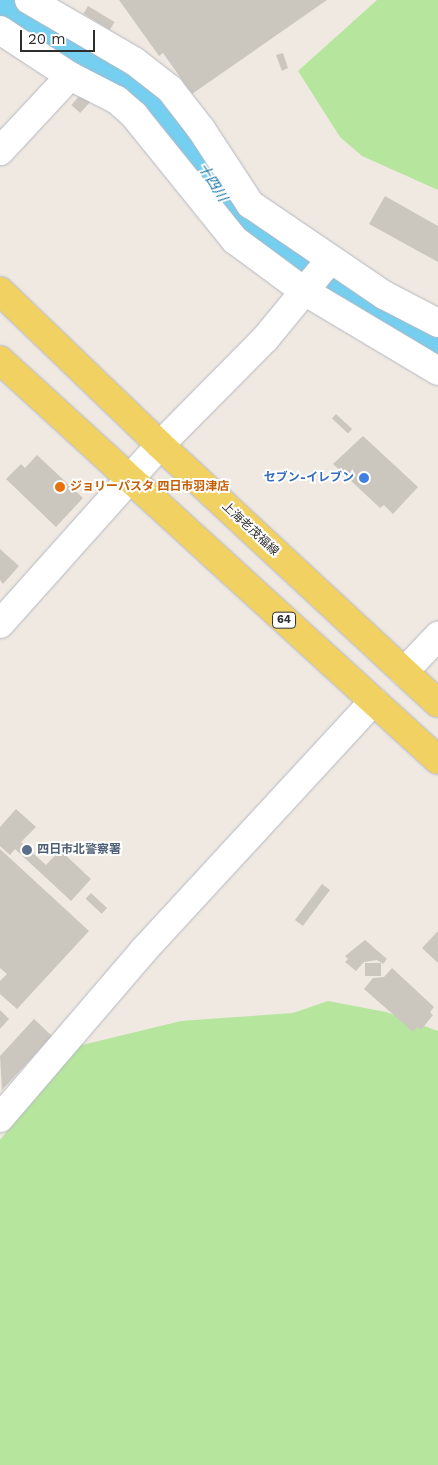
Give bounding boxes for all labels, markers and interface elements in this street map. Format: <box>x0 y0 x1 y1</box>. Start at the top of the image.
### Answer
scale bar <box>22 20 98 52</box>
text: 20 m <box>28 30 66 48</box>
water label: 十四川 <box>195 160 231 204</box>
place label: セブン-イレブン <box>264 471 354 485</box>
marker: セブン-イレブン <box>358 472 370 484</box>
place label: ジョリーパスタ 四日市羽津店 <box>70 480 229 494</box>
marker: ジョリーパスタ 四日市羽津店 <box>54 481 66 493</box>
street label: 上海老茂福線 <box>219 499 281 559</box>
road number: 64 <box>272 612 296 628</box>
place label: 四日市北警察署 <box>37 843 121 857</box>
marker: 四日市北警察署 <box>21 844 33 856</box>

